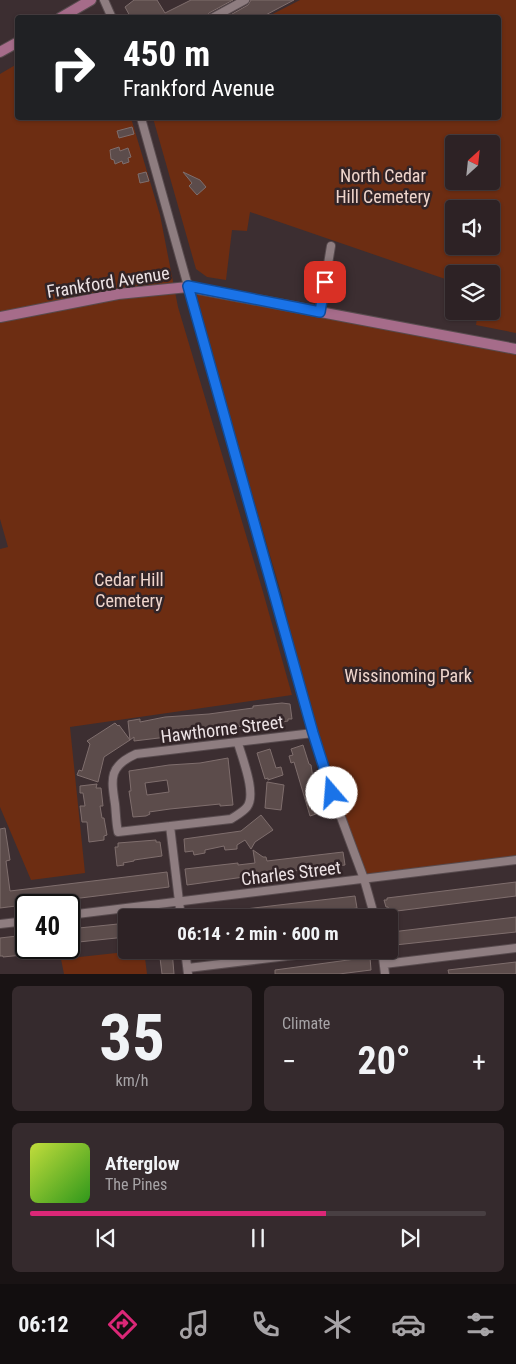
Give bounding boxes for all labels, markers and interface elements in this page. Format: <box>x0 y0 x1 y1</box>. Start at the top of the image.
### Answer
text: 450 m <box>123 34 210 75</box>
icon: right <box>40 35 105 100</box>
text: Frankford Avenue <box>123 76 275 101</box>
north arrow <box>445 135 500 190</box>
map controls <box>445 135 500 320</box>
park label: North Cedar Hill Cemetery <box>335 165 431 207</box>
button: sound <box>445 200 500 255</box>
pin <box>304 261 346 303</box>
street label: Frankford Avenue <box>45 262 171 302</box>
button: layers <box>445 265 500 320</box>
icon: arrive <box>311 268 339 296</box>
park label: Cedar Hill Cemetery <box>94 569 164 611</box>
park label: Wissinoming Park <box>344 665 472 686</box>
street label: Hawthorne Street <box>159 711 285 747</box>
position arrow <box>305 766 357 818</box>
street label: Charles Street <box>240 856 342 890</box>
speed limit sign: 40 <box>15 894 80 959</box>
text: 06:14 · 2 min · 600 m <box>177 922 339 945</box>
text: 35 <box>99 1000 165 1076</box>
text: Climate <box>282 1014 330 1033</box>
text: 20° <box>357 1039 411 1083</box>
text: − <box>282 1045 296 1078</box>
text: + <box>472 1045 486 1078</box>
text: km/h <box>116 1071 148 1090</box>
text: Afterglow <box>105 1152 179 1175</box>
text: The Pines <box>105 1175 167 1194</box>
icon: previous <box>92 1224 120 1252</box>
icon: pause <box>244 1224 272 1252</box>
icon: next <box>396 1224 424 1252</box>
icon: directions <box>105 1307 140 1342</box>
icon: music <box>177 1307 212 1342</box>
icon: phone <box>248 1307 283 1342</box>
icon: climate <box>320 1307 355 1342</box>
icon: car <box>391 1307 426 1342</box>
icon: filters <box>463 1307 498 1342</box>
text: 06:12 <box>18 1312 69 1337</box>

